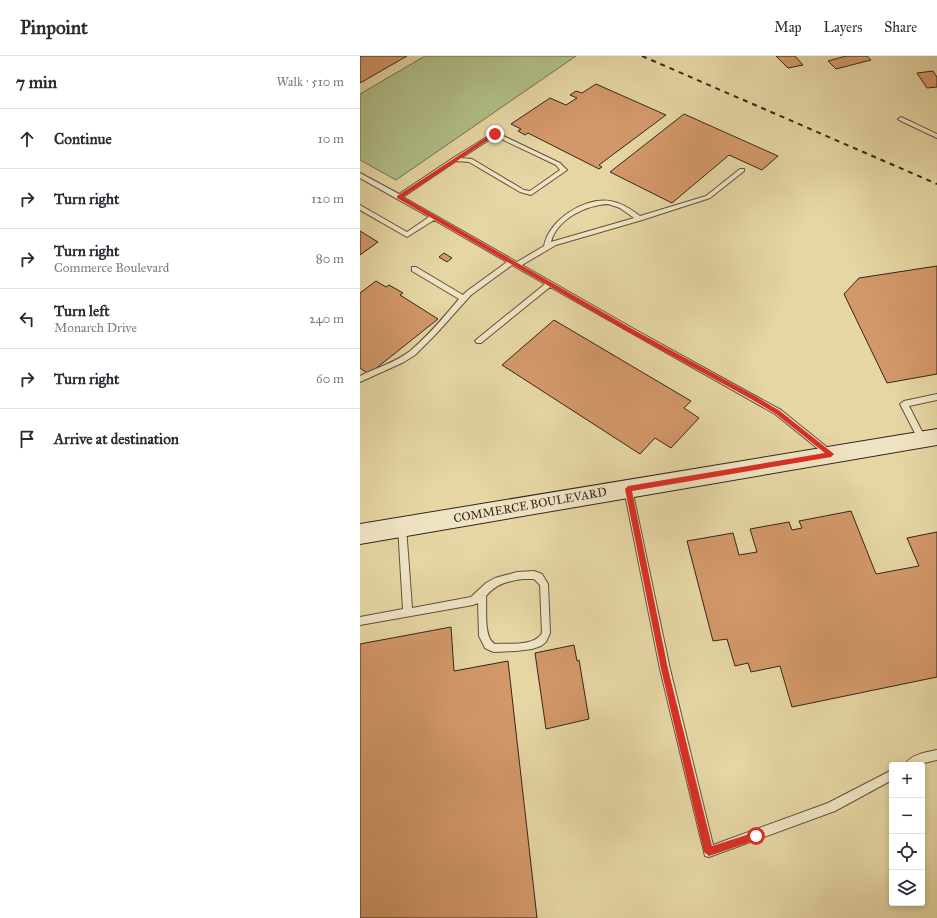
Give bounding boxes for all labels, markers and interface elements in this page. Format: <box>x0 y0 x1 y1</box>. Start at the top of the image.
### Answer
text: Pinpoint <box>20 16 88 39</box>
text: Map <box>774 19 802 36</box>
text: Layers <box>824 19 862 36</box>
text: Share <box>884 19 917 36</box>
text: 7 min <box>16 72 57 93</box>
text: Walk · 510 m <box>276 74 344 90</box>
route end <box>486 125 504 143</box>
icon: ahead <box>16 128 38 150</box>
text: Continue <box>54 130 112 148</box>
text: 10 m <box>318 131 344 147</box>
icon: right <box>16 188 38 210</box>
text: Turn right <box>54 190 119 208</box>
text: 120 m <box>311 191 344 207</box>
text: Turn right <box>54 242 119 260</box>
icon: right <box>16 248 38 270</box>
text: 80 m <box>316 251 344 267</box>
text: Commerce Boulevard <box>54 260 169 276</box>
text: Turn left <box>54 302 110 320</box>
icon: left <box>16 308 38 330</box>
text: 240 m <box>309 311 344 327</box>
text: Monarch Drive <box>54 320 137 336</box>
icon: right <box>16 368 38 390</box>
text: Turn right <box>54 370 119 388</box>
text: 60 m <box>316 371 344 387</box>
icon: arrive <box>16 428 38 450</box>
text: Arrive at destination <box>54 430 179 448</box>
street label: COMMERCE BOULEVARD <box>452 485 608 525</box>
map controls <box>889 762 925 906</box>
button: + <box>889 762 925 798</box>
button: − <box>889 798 925 834</box>
route start <box>747 827 765 845</box>
button: locate <box>889 834 925 870</box>
button: layers <box>889 870 925 906</box>

